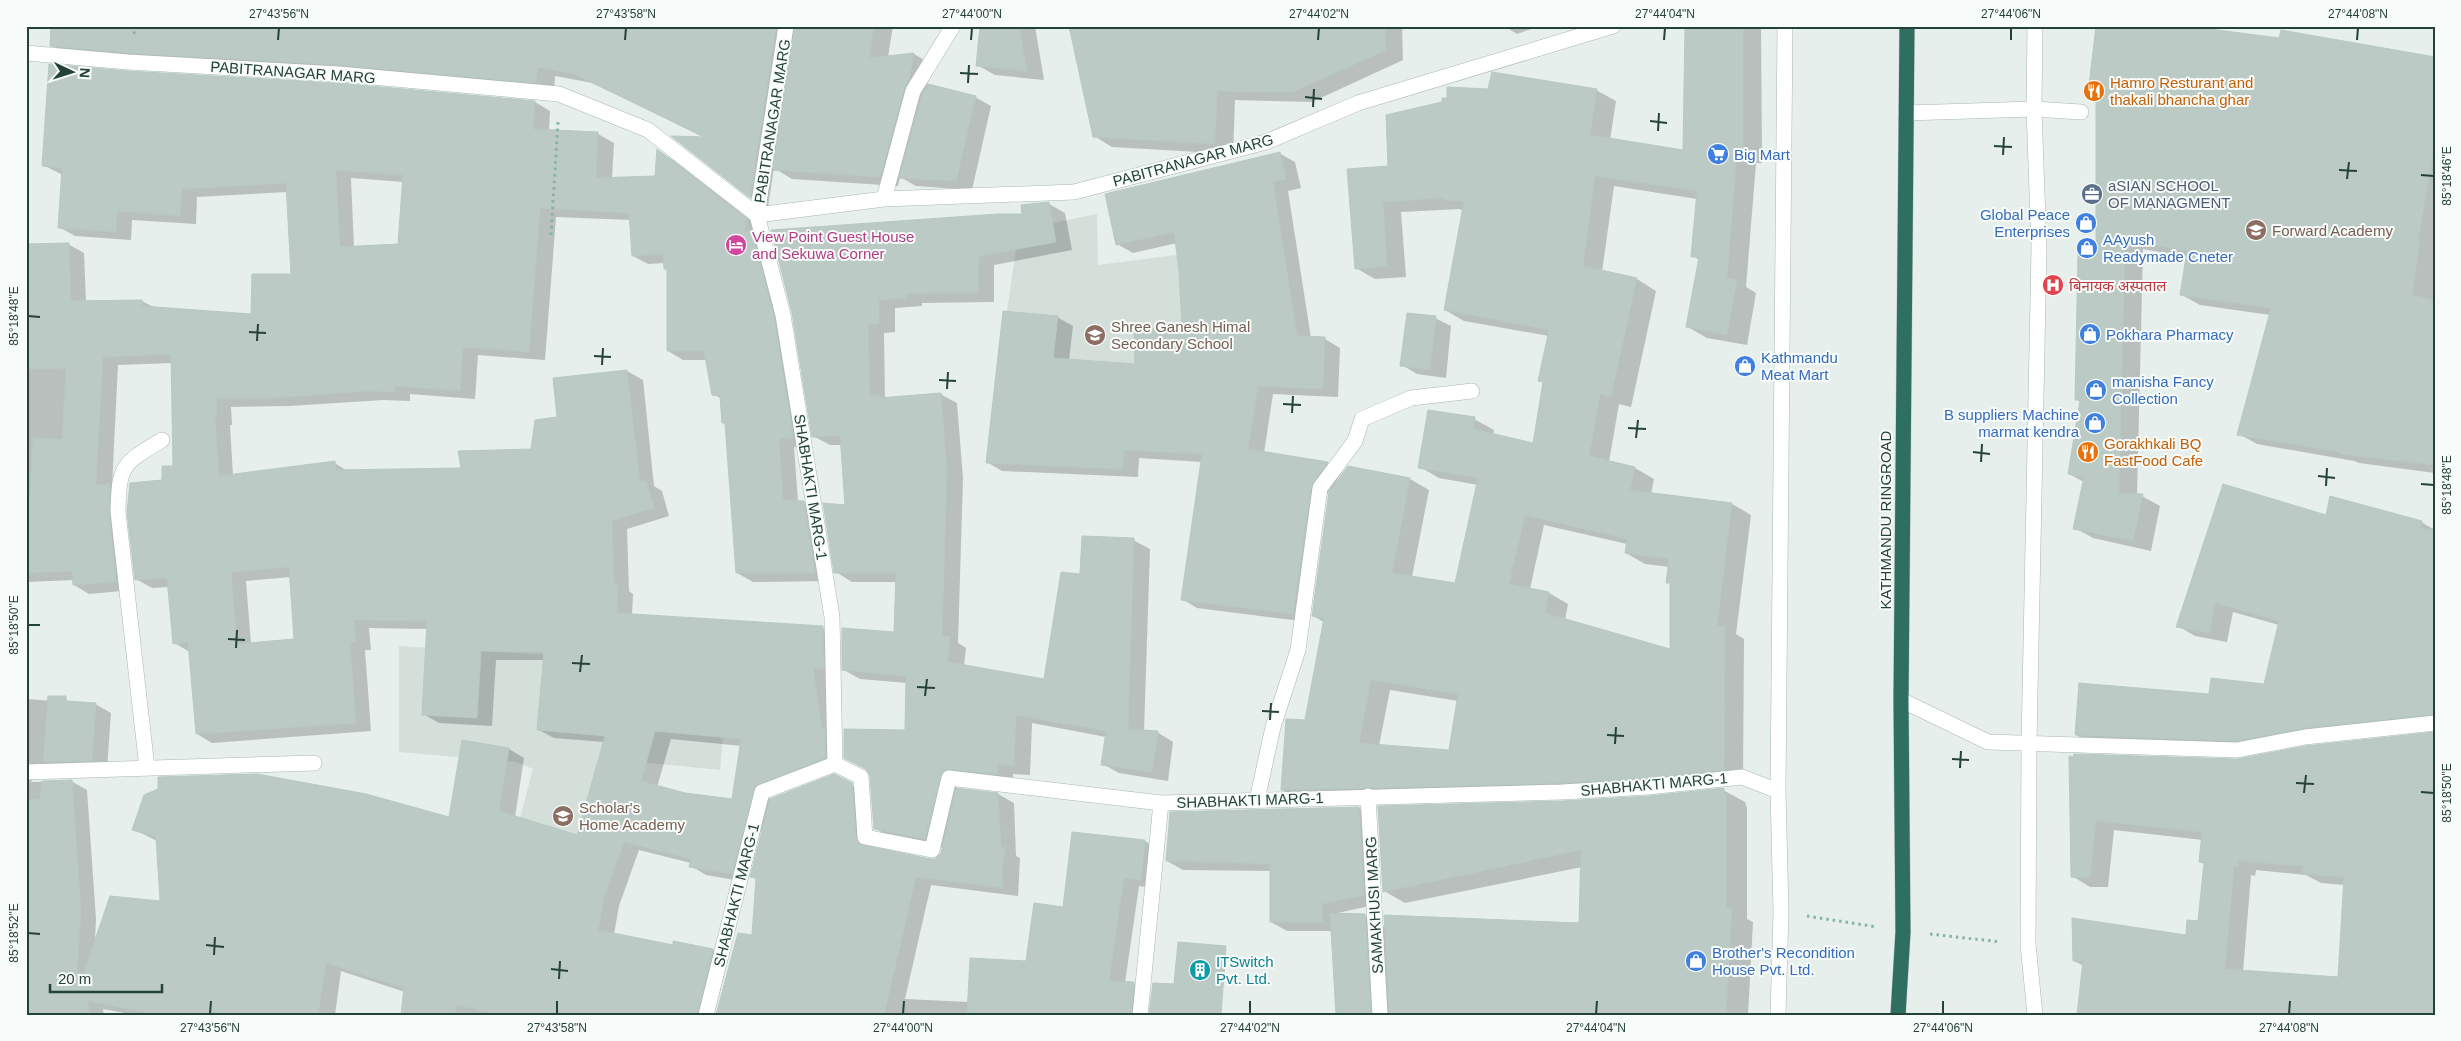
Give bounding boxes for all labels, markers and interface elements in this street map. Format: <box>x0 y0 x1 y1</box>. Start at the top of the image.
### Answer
text: 27°43'56"N <box>249 7 309 21</box>
text: 27°43'58"N <box>596 7 656 21</box>
text: 27°44'00"N <box>942 7 1002 21</box>
text: 27°44'02"N <box>1289 7 1349 21</box>
text: 27°44'04"N <box>1635 7 1695 21</box>
text: 27°44'06"N <box>1981 7 2041 21</box>
text: 27°44'08"N <box>2328 7 2388 21</box>
street label: PABITRANAGAR MARG <box>751 38 793 204</box>
north arrow <box>48 48 98 98</box>
street label: PABITRANAGAR MARG <box>210 58 376 86</box>
text: N <box>77 67 93 79</box>
place label: Hamro Resturant and thakali bhancha ghar <box>2110 74 2253 108</box>
restaurant icon: Hamro Resturant and thakali bhancha ghar <box>2082 79 2106 103</box>
street label: PABITRANAGAR MARG <box>1111 130 1275 190</box>
supermarket icon: Big Mart <box>1706 142 1730 166</box>
place label: Big Mart <box>1734 146 1791 163</box>
text: 85°18'46"E <box>2440 146 2454 206</box>
place label: aSIAN SCHOOL OF MANAGMENT <box>2108 177 2231 211</box>
office icon: aSIAN SCHOOL OF MANAGMENT <box>2080 182 2104 206</box>
place label: Global Peace Enterprises <box>1980 206 2070 240</box>
shop icon: Global Peace Enterprises <box>2074 211 2098 235</box>
school or university icon: Forward Academy <box>2244 218 2268 242</box>
place label: Forward Academy <box>2272 222 2393 239</box>
place label: View Point Guest House and Sekuwa Corner <box>752 228 914 262</box>
place label: AAyush Readymade Cneter <box>2103 231 2233 265</box>
hotel icon: View Point Guest House and Sekuwa Corner <box>724 233 748 257</box>
shop icon: AAyush Readymade Cneter <box>2075 236 2099 260</box>
hospital icon: बिनायक अस्पताल <box>2041 273 2065 297</box>
place label: बिनायक अस्पताल <box>2069 277 2167 294</box>
text: 85°18'48"E <box>7 286 21 346</box>
place label: Shree Ganesh Himal Secondary School <box>1111 318 1250 352</box>
shop icon: Pokhara Pharmacy <box>2078 322 2102 346</box>
school or university icon: Shree Ganesh Himal Secondary School <box>1083 323 1107 347</box>
place label: Pokhara Pharmacy <box>2106 326 2234 343</box>
place label: Kathmandu Meat Mart <box>1761 349 1838 383</box>
shop icon: Kathmandu Meat Mart <box>1733 354 1757 378</box>
place label: manisha Fancy Collection <box>2112 373 2214 407</box>
shop icon: manisha Fancy Collection <box>2084 378 2108 402</box>
place label: B suppliers Machine marmat kendra <box>1944 406 2080 440</box>
shop icon: B suppliers Machine marmat kendra <box>2083 411 2107 435</box>
street label: SHABHAKTI MARG-1 <box>791 413 831 561</box>
street label: KATHMANDU RINGROAD <box>1877 430 1894 609</box>
place label: Gorakhkali BQ FastFood Cafe <box>2104 435 2203 469</box>
restaurant icon: Gorakhkali BQ FastFood Cafe <box>2076 440 2100 464</box>
text: 85°18'48"E <box>2440 455 2454 515</box>
text: 85°18'50"E <box>7 595 21 655</box>
text: 85°18'50"E <box>2440 763 2454 823</box>
street label: SHABHAKTI MARG-1 <box>1580 769 1728 799</box>
street label: SHABHAKTI MARG-1 <box>1176 789 1324 811</box>
place label: Scholar's Home Academy <box>579 799 685 833</box>
school or university icon: Scholar's Home Academy <box>551 804 575 828</box>
street label: SHABHAKTI MARG-1 <box>710 821 762 969</box>
street label: SAMAKHUSI MARG <box>1362 836 1386 974</box>
text: 85°18'52"E <box>7 903 21 963</box>
place label: Brother's Recondition House Pvt. Ltd. <box>1712 944 1855 978</box>
shop icon: Brother's Recondition House Pvt. Ltd. <box>1684 949 1708 973</box>
place label: ITSwitch Pvt. Ltd. <box>1216 953 1274 987</box>
building icon: ITSwitch Pvt. Ltd. <box>1188 958 1212 982</box>
scale bar <box>50 961 162 993</box>
text: 20 m <box>58 970 91 987</box>
text: 27°43'56"N <box>180 1021 240 1035</box>
text: 27°43'58"N <box>527 1021 587 1035</box>
text: 27°44'00"N <box>873 1021 933 1035</box>
text: 27°44'02"N <box>1220 1021 1280 1035</box>
text: 27°44'04"N <box>1566 1021 1626 1035</box>
text: 27°44'06"N <box>1913 1021 1973 1035</box>
text: 27°44'08"N <box>2259 1021 2319 1035</box>

